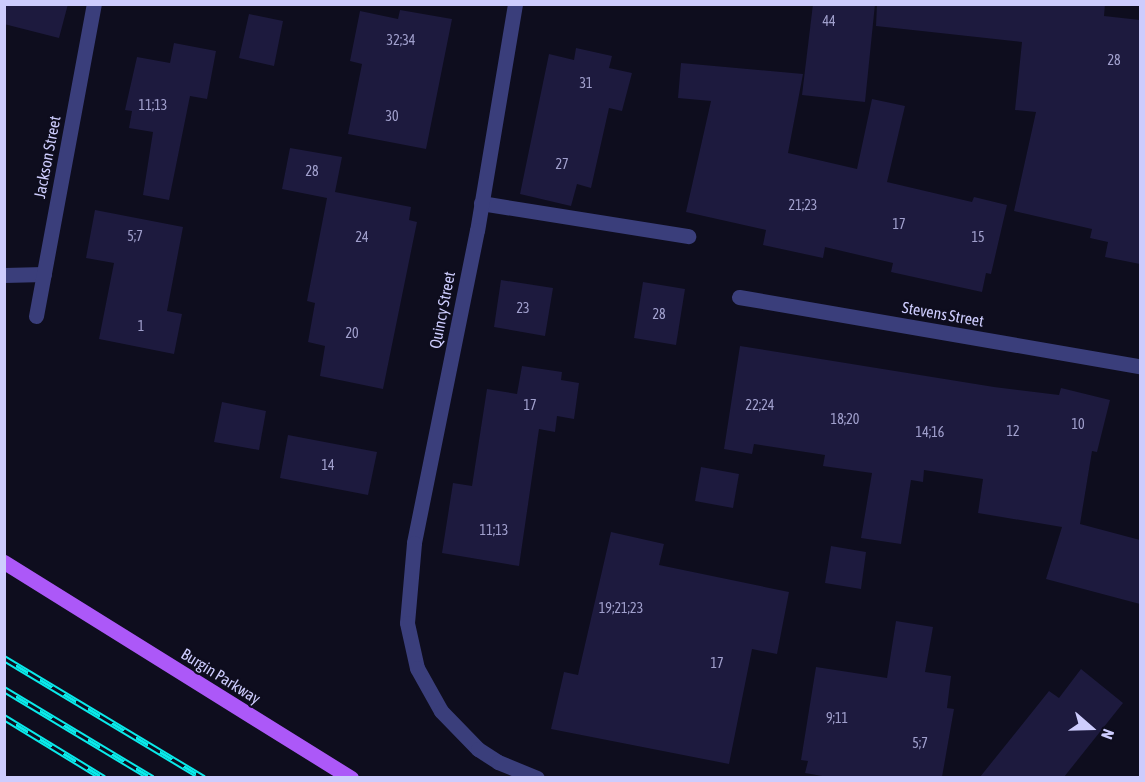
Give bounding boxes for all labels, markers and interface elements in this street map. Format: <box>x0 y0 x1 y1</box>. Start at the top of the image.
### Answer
house number: 44 <box>822 13 836 29</box>
house number: 32;34 <box>387 32 415 48</box>
house number: 28 <box>1107 52 1121 68</box>
house number: 31 <box>579 75 593 91</box>
house number: 11;13 <box>139 97 167 113</box>
house number: 30 <box>385 108 399 124</box>
street label: Jackson Street <box>30 114 64 200</box>
house number: 27 <box>555 156 569 172</box>
house number: 28 <box>305 163 319 179</box>
house number: 21;23 <box>789 197 817 213</box>
house number: 17 <box>892 216 906 232</box>
house number: 5;7 <box>127 228 143 244</box>
house number: 24 <box>355 229 369 245</box>
house number: 15 <box>971 229 985 245</box>
street label: Quincy Street <box>425 270 459 350</box>
street label: Stevens Street <box>901 297 985 331</box>
house number: 23 <box>516 300 530 316</box>
house number: 28 <box>652 306 666 322</box>
house number: 1 <box>138 318 144 334</box>
house number: 20 <box>345 325 359 341</box>
house number: 17 <box>523 397 537 413</box>
house number: 22;24 <box>746 397 774 413</box>
house number: 18;20 <box>831 411 859 427</box>
house number: 10 <box>1071 416 1085 432</box>
house number: 12 <box>1006 423 1020 439</box>
house number: 14;16 <box>916 424 944 440</box>
house number: 14 <box>321 457 335 473</box>
house number: 11;13 <box>480 522 508 538</box>
house number: 19;21;23 <box>599 600 643 616</box>
street label: Burgin Parkway <box>178 644 264 708</box>
house number: 17 <box>710 655 724 671</box>
north arrow <box>1061 698 1121 758</box>
house number: 9;11 <box>826 710 848 726</box>
text: N <box>1098 727 1118 742</box>
house number: 5;7 <box>912 735 928 751</box>

